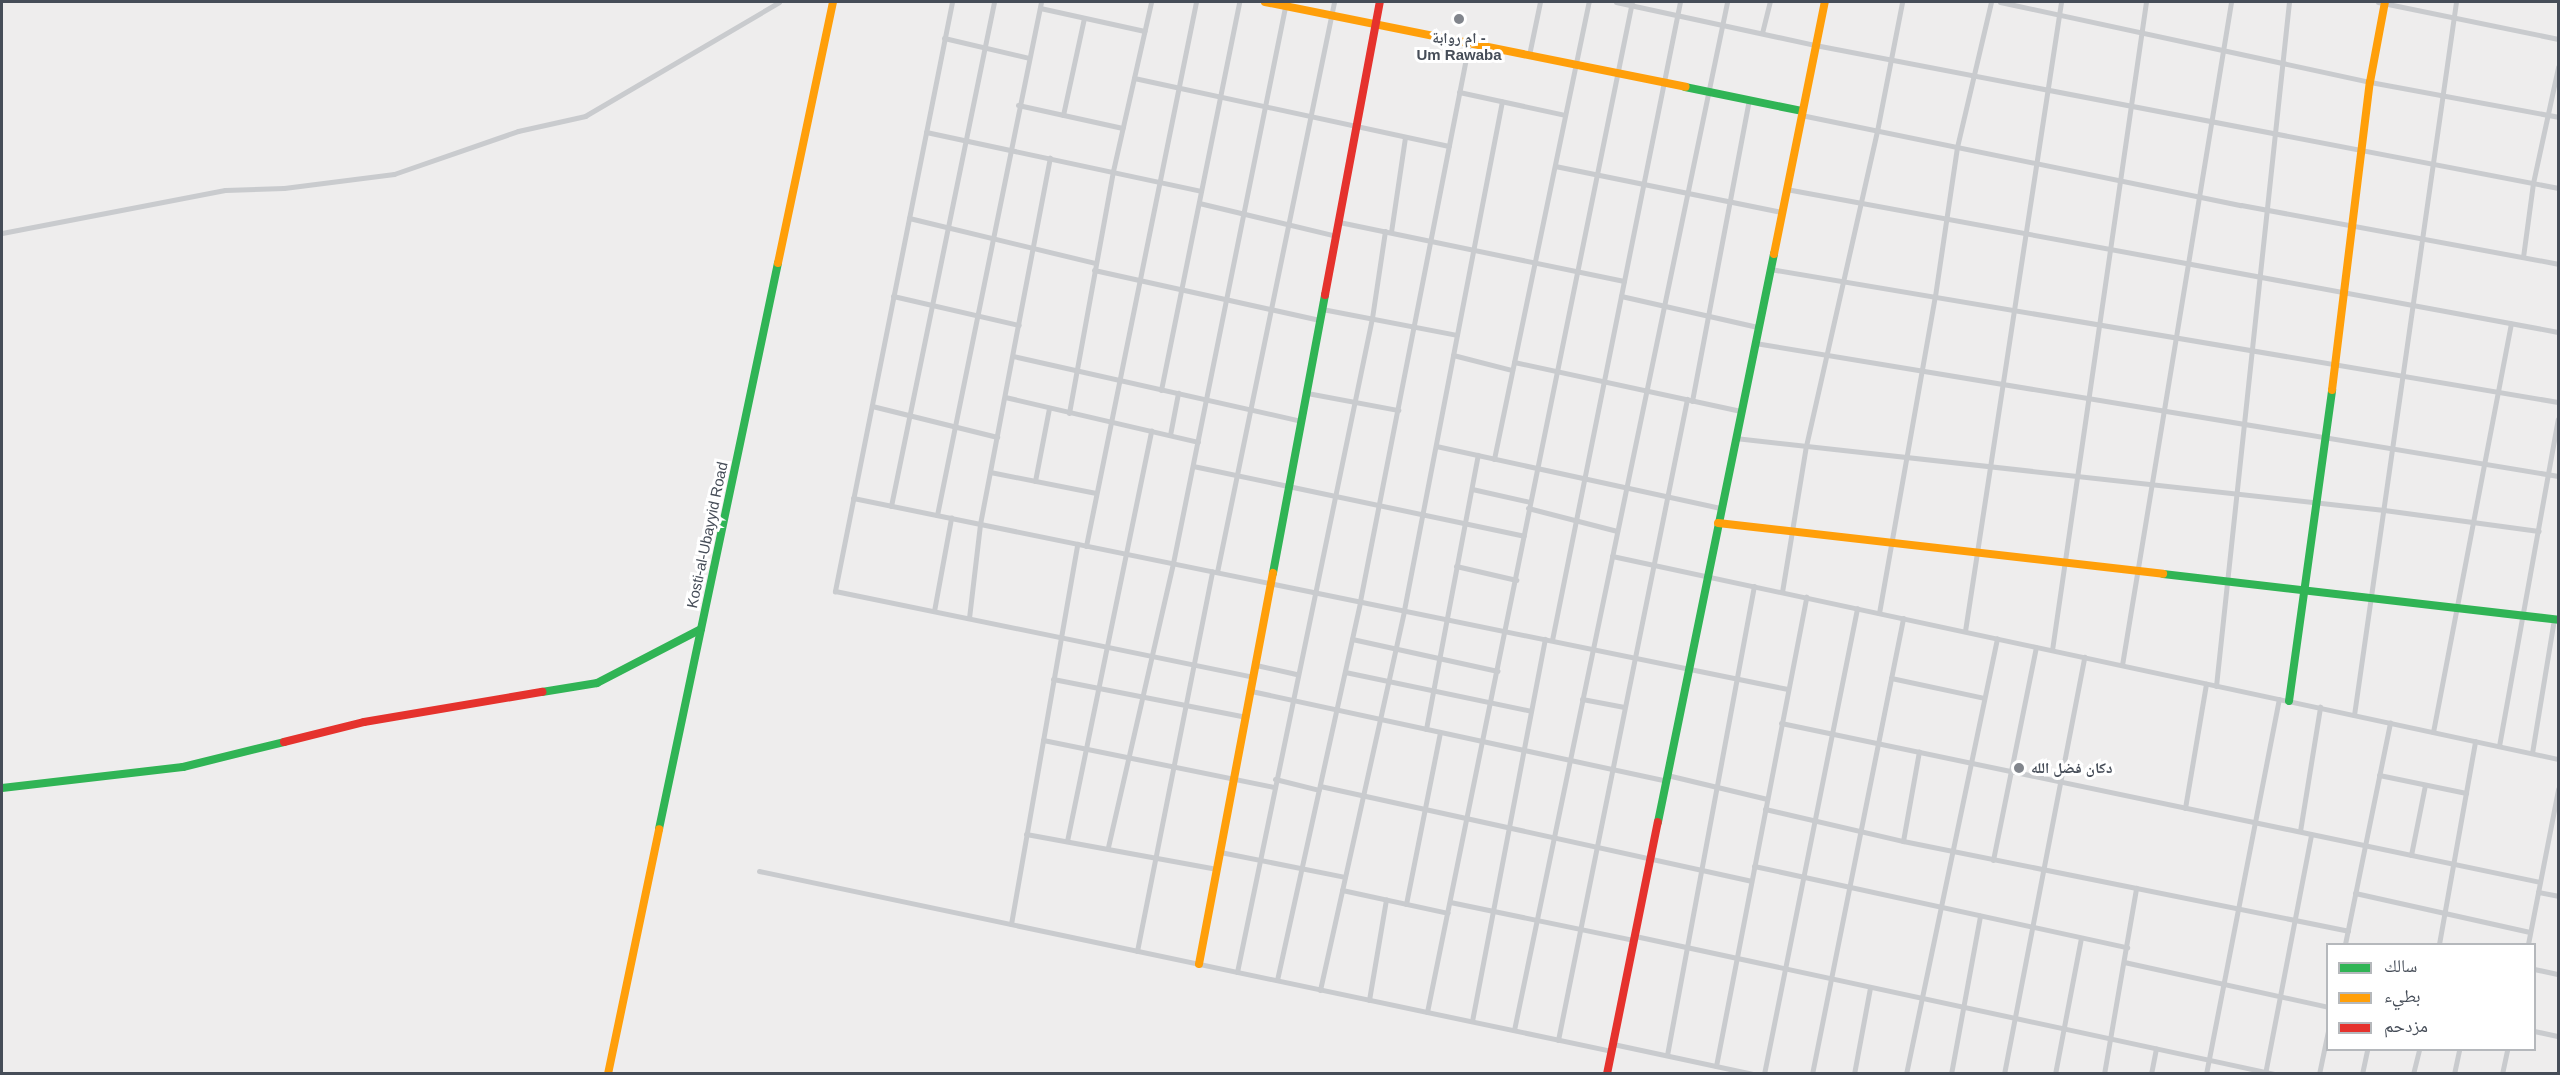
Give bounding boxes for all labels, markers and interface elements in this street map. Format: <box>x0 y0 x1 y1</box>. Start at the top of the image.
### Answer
marker: ام روابة - Um Rawaba <box>1452 12 1466 26</box>
place label: ام روابة - Um Rawaba <box>1416 28 1502 63</box>
street label: Kosti-al-Ubayyid Road <box>683 460 731 610</box>
place label: دكان فضل الله <box>2031 759 2112 777</box>
marker: دكان فضل الله <box>2012 761 2026 775</box>
legend <box>2326 943 2536 1051</box>
text: سالك <box>2384 956 2417 976</box>
text: بطيء <box>2384 986 2421 1006</box>
text: مزدحم <box>2384 1016 2428 1036</box>

